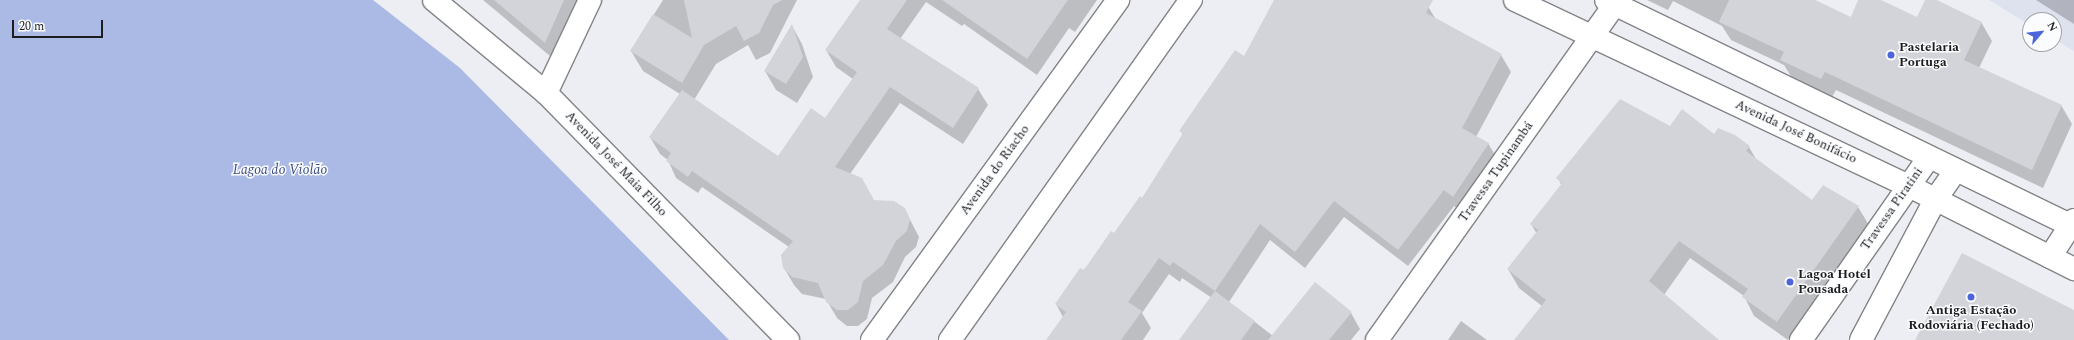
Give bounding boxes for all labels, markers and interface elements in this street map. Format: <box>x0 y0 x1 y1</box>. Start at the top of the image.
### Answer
scale bar <box>14 12 105 38</box>
north arrow <box>2022 12 2062 52</box>
text: 20 m <box>19 17 44 36</box>
text: N <box>2043 19 2062 35</box>
place label: Pastelaria Portuga <box>1899 40 1959 71</box>
marker: Pastelaria Portuga <box>1886 50 1896 60</box>
street label: Avenida José Bonifácio <box>1733 97 1859 167</box>
street label: Avenida José Maia Filho <box>562 108 670 220</box>
street label: Travessa Tupinambá <box>1455 119 1537 225</box>
street label: Avenida do Riacho <box>957 122 1033 218</box>
water label: Lagoa do Violão <box>233 162 327 178</box>
street label: Travessa Piratini <box>1858 165 1926 253</box>
place label: Lagoa Hotel Pousada <box>1798 267 1871 298</box>
marker: Lagoa Hotel Pousada <box>1785 277 1795 287</box>
marker: Antiga Estação Rodoviária (Fechado) <box>1966 292 1976 302</box>
place label: Antiga Estação Rodoviária (Fechado) <box>1908 303 2034 334</box>

